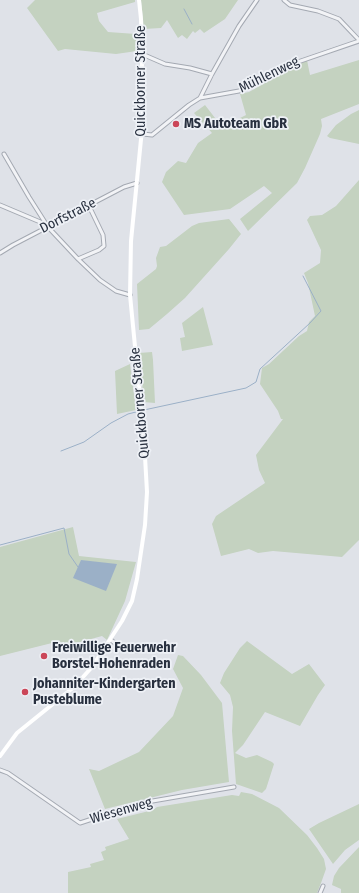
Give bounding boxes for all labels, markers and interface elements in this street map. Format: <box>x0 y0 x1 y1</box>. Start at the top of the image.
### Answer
street label: Quickborner Straße <box>133 25 149 137</box>
street label: Mühlenweg <box>236 53 302 97</box>
place label: MS Autoteam GbR <box>184 116 287 132</box>
marker: MS Autoteam GbR <box>171 119 181 129</box>
street label: Dorfstraße <box>37 195 99 237</box>
street label: Quickborner Straße <box>127 347 153 459</box>
place label: Freiwillige Feuerwehr Borstel-Hohenraden <box>52 640 176 672</box>
marker: Freiwillige Feuerwehr Borstel-Hohenraden <box>39 651 49 661</box>
place label: Johanniter-Kindergarten Pusteblume <box>33 676 176 708</box>
marker: Johanniter-Kindergarten Pusteblume <box>20 687 30 697</box>
street label: Wiesenweg <box>88 794 154 828</box>

